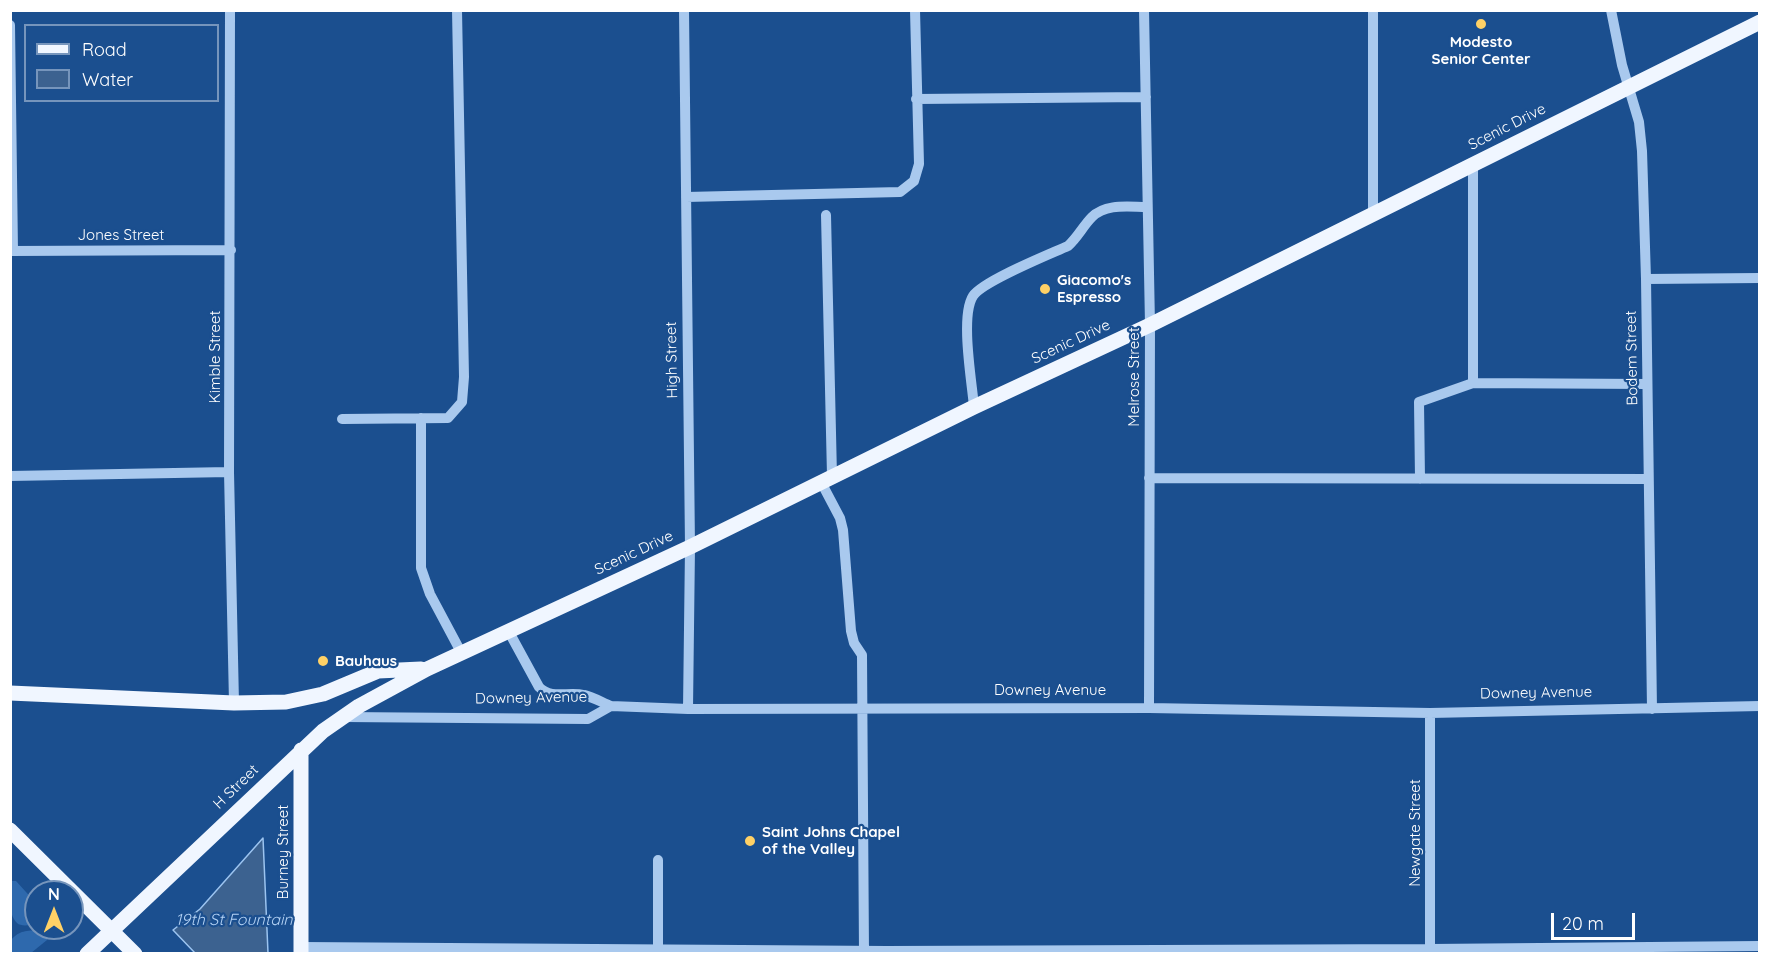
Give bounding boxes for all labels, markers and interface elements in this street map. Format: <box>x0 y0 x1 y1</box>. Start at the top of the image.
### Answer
marker: Modesto Senior Center <box>1474 17 1488 31</box>
legend <box>24 24 219 102</box>
place label: Modesto Senior Center <box>1432 33 1530 68</box>
text: Road <box>82 38 127 61</box>
text: Water <box>82 68 133 91</box>
street label: Scenic Drive <box>1465 100 1549 154</box>
street label: Jones Street <box>78 226 164 244</box>
place label: Giacomo's Espresso <box>1057 271 1131 306</box>
marker: Giacomo's Espresso <box>1038 282 1052 296</box>
street label: Bodem Street <box>1622 310 1642 406</box>
street label: Kimble Street <box>206 311 224 403</box>
street label: Scenic Drive <box>1029 316 1113 368</box>
street label: High Street <box>662 321 682 399</box>
street label: Melrose Street <box>1125 327 1143 427</box>
street label: Scenic Drive <box>592 527 676 579</box>
place label: Bauhaus <box>335 652 397 670</box>
marker: Bauhaus <box>316 654 330 668</box>
street label: Downey Avenue <box>994 681 1106 699</box>
street label: Downey Avenue <box>1480 683 1592 703</box>
street label: Downey Avenue <box>475 688 587 708</box>
street label: H Street <box>210 761 262 813</box>
street label: Newgate Street <box>1406 779 1424 887</box>
street label: Burney Street <box>274 805 292 899</box>
place label: Saint Johns Chapel of the Valley <box>762 823 900 858</box>
marker: Saint Johns Chapel of the Valley <box>743 834 757 848</box>
north arrow <box>24 880 84 940</box>
text: N <box>48 884 60 904</box>
scale bar <box>1554 901 1638 939</box>
water label: 19th St Fountain <box>175 910 293 930</box>
text: 20 m <box>1562 912 1604 935</box>

